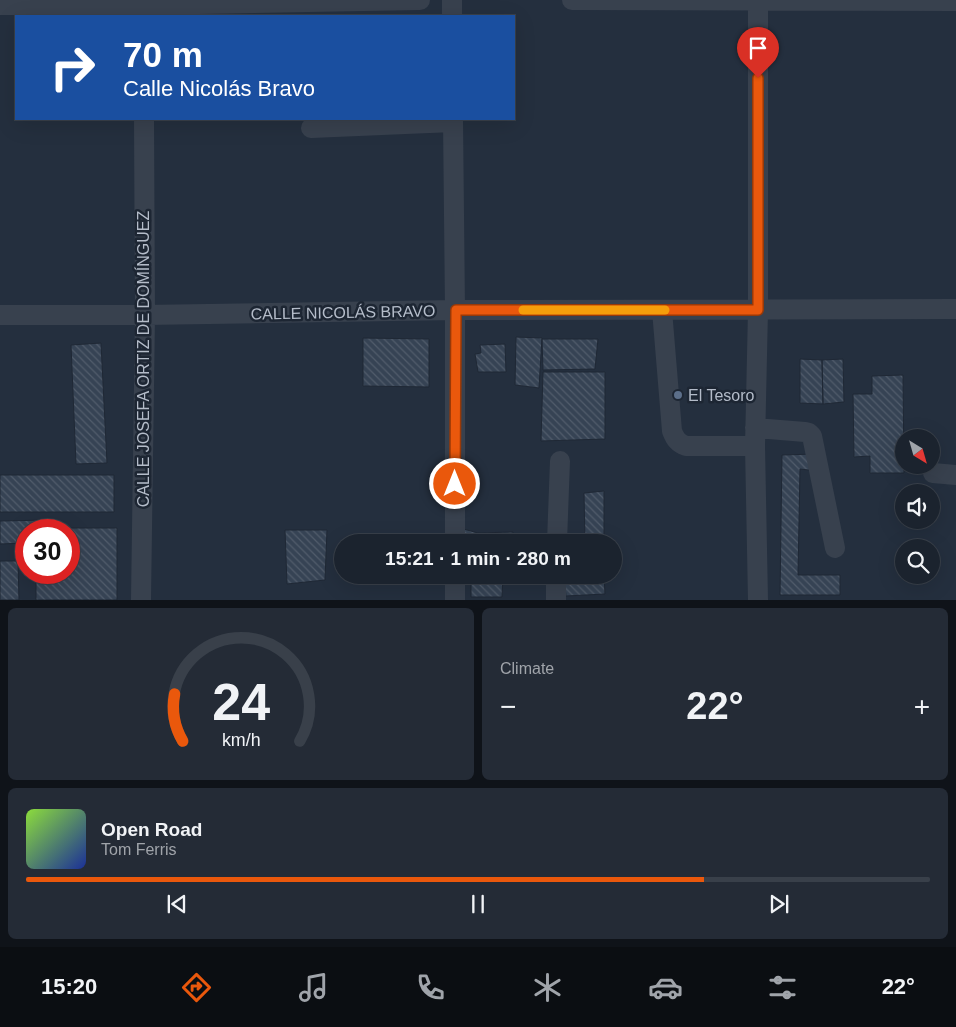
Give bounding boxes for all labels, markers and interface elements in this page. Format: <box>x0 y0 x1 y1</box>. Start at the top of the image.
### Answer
pin <box>737 27 779 78</box>
icon: arrive <box>744 34 772 62</box>
icon: right <box>40 35 105 100</box>
text: 70 m <box>123 35 203 74</box>
text: Calle Nicolás Bravo <box>123 76 315 101</box>
street label: CALLE JOSEFA ORTIZ DE DOMÍNGUEZ <box>134 210 152 507</box>
street label: CALLE NICOLÁS BRAVO <box>251 301 435 323</box>
place label: El Tesoro <box>688 387 755 404</box>
marker: El Tesoro <box>672 389 684 401</box>
north arrow <box>895 429 940 474</box>
map controls <box>895 429 940 584</box>
position arrow <box>428 457 480 509</box>
button: sound <box>895 484 940 529</box>
speed limit sign: 30 <box>15 519 80 584</box>
button: search <box>895 539 940 584</box>
text: 15:21 · 1 min · 280 m <box>385 548 571 569</box>
text: Climate <box>500 660 554 677</box>
text: 24 <box>212 673 270 731</box>
text: 22° <box>686 685 744 727</box>
text: − <box>500 691 516 722</box>
text: + <box>914 691 930 722</box>
text: km/h <box>222 730 260 750</box>
text: Open Road <box>101 819 202 840</box>
text: Tom Ferris <box>101 841 177 858</box>
icon: previous <box>163 890 191 918</box>
icon: pause <box>464 890 492 918</box>
icon: next <box>765 890 793 918</box>
icon: directions <box>179 970 214 1005</box>
icon: music <box>296 970 331 1005</box>
icon: phone <box>413 970 448 1005</box>
icon: climate <box>530 970 565 1005</box>
icon: car <box>648 970 683 1005</box>
icon: filters <box>765 970 800 1005</box>
text: 15:20 <box>41 974 97 999</box>
text: 22° <box>882 974 915 999</box>

